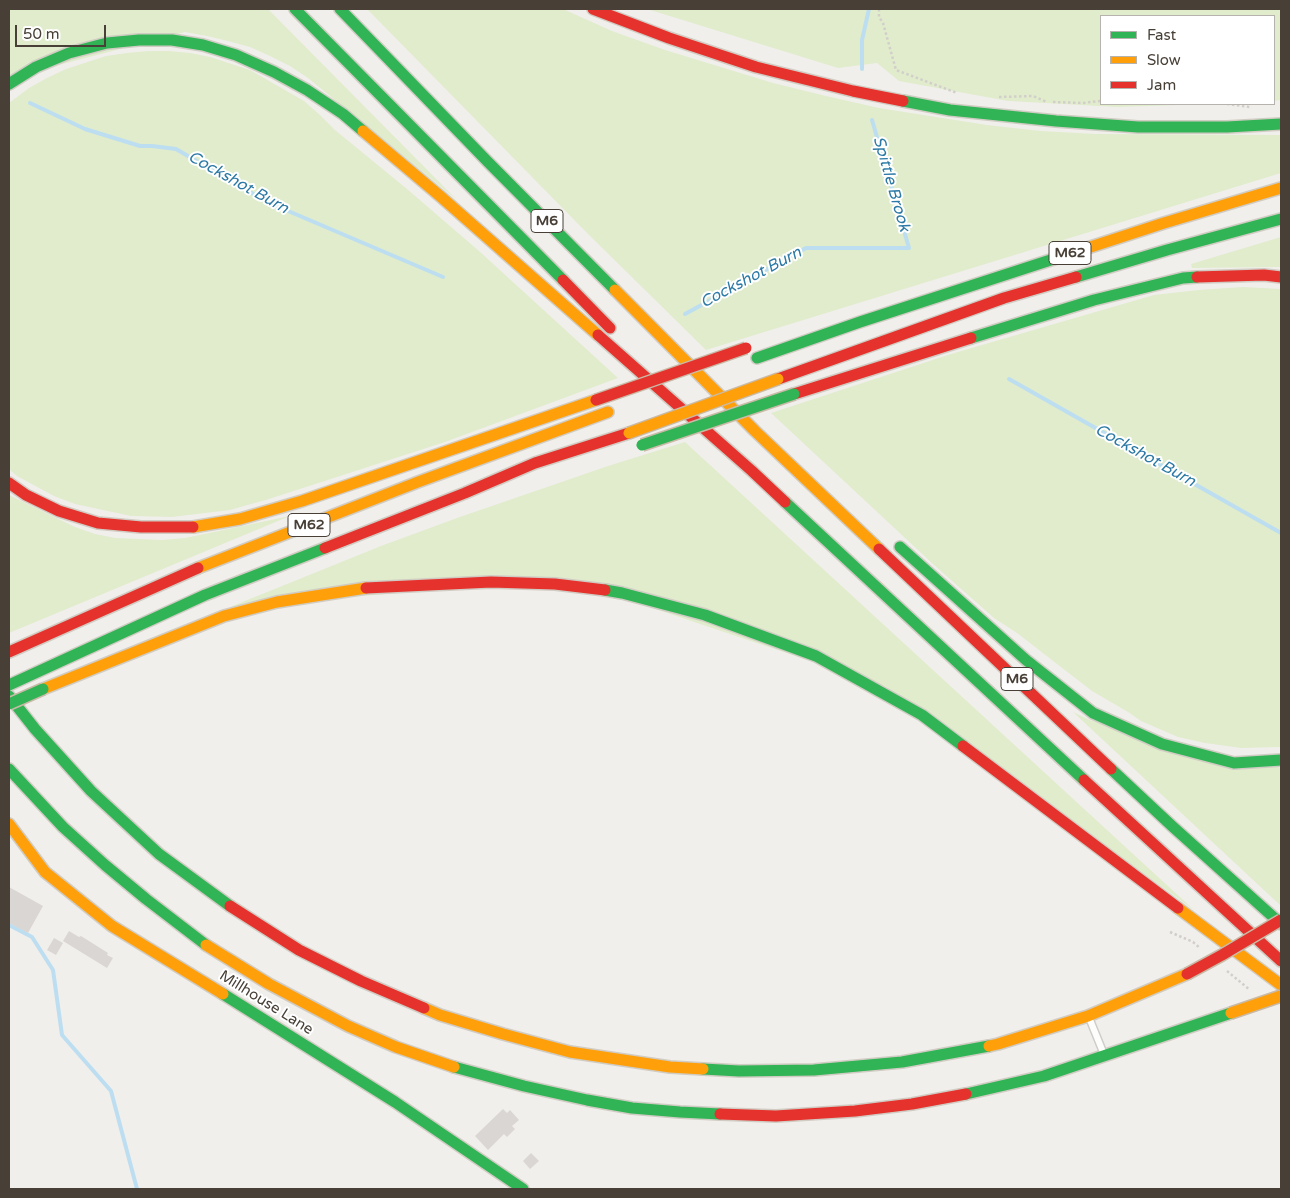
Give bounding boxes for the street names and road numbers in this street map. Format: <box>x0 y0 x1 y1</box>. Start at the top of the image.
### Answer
road number: M6 <box>531 210 563 232</box>
road number: M62 <box>1049 242 1091 264</box>
road number: M62 <box>288 514 330 536</box>
road number: M6 <box>1001 668 1033 691</box>
street label: Millhouse Lane <box>216 967 316 1039</box>

